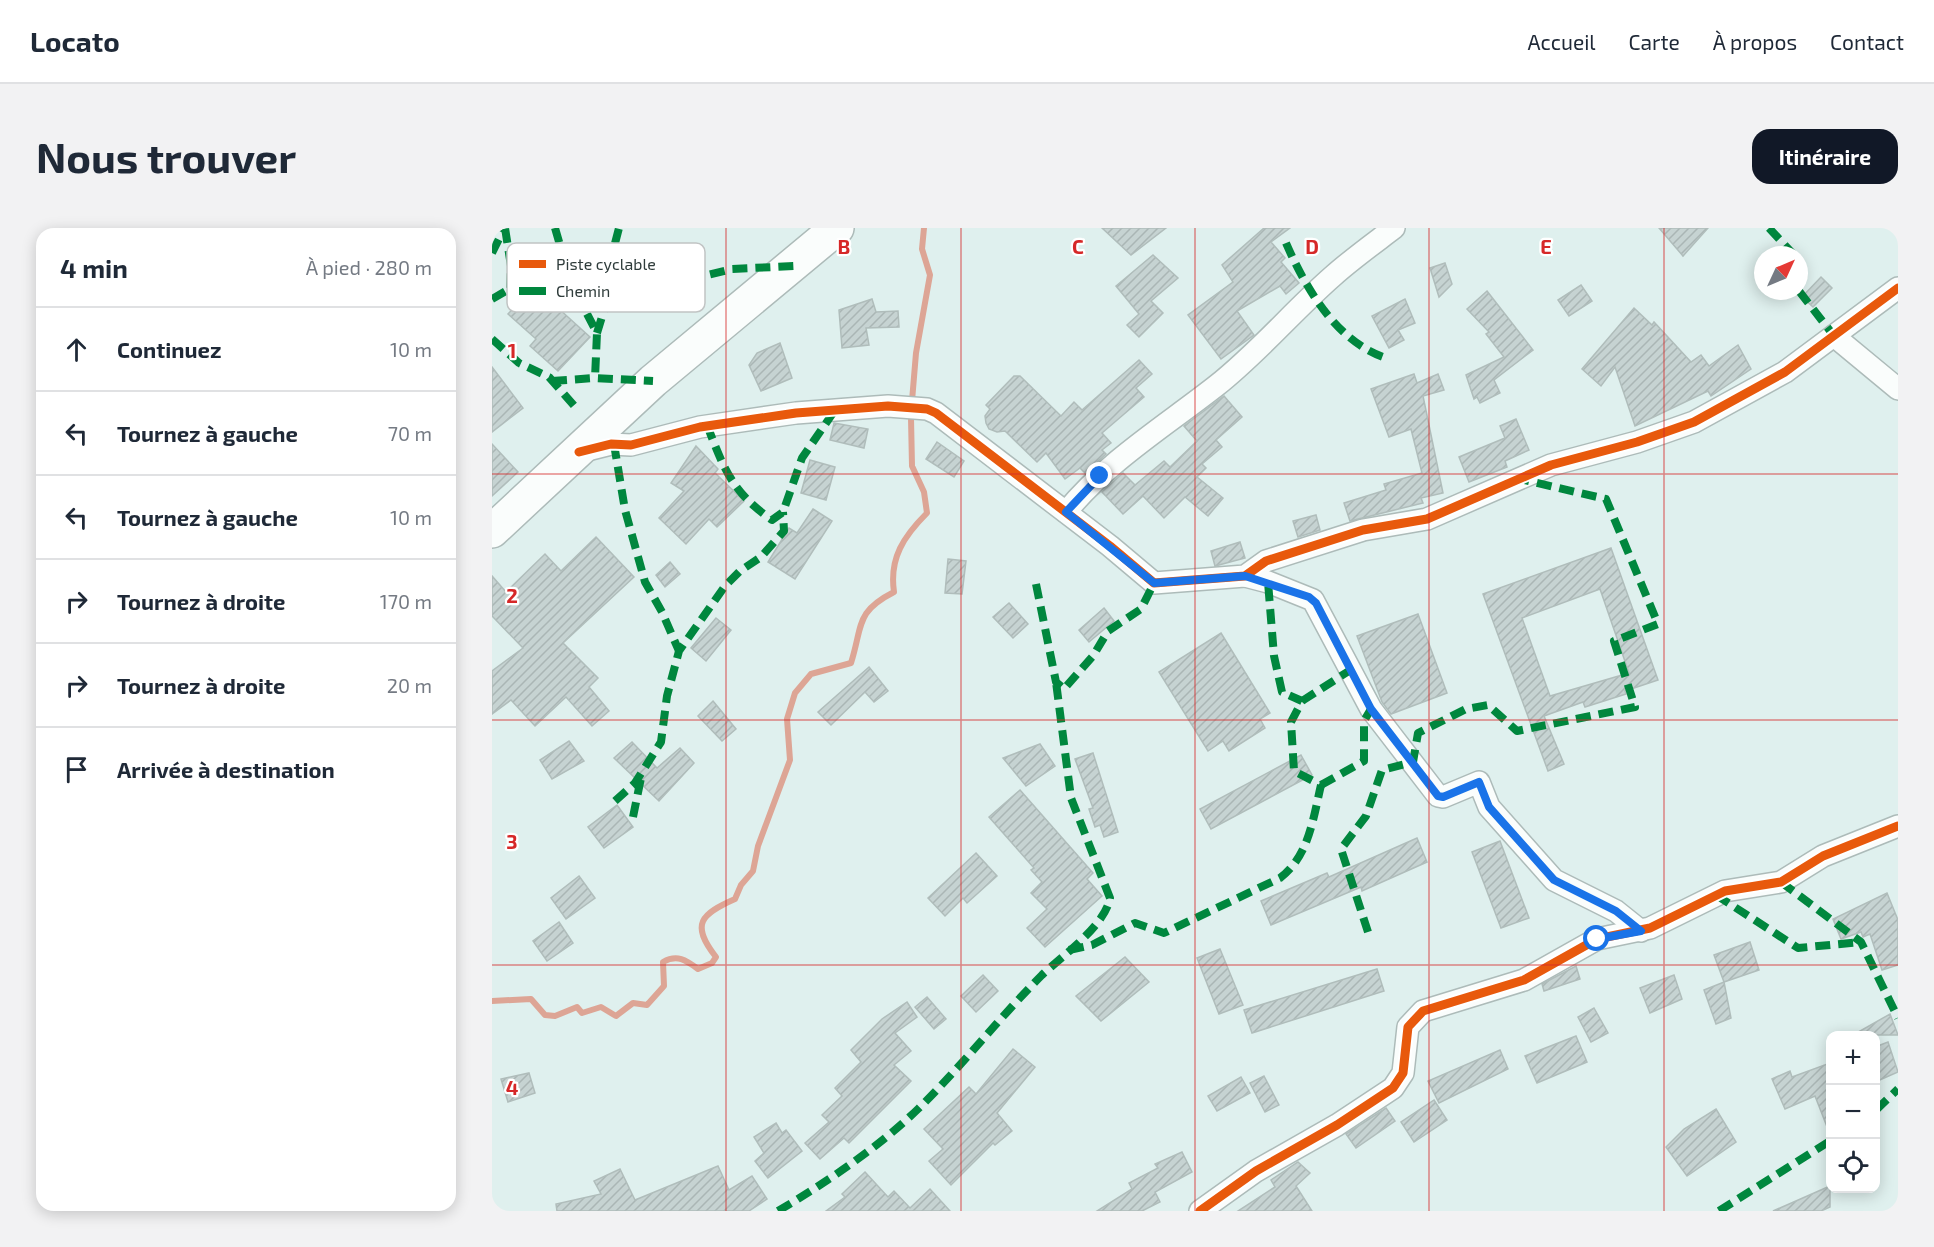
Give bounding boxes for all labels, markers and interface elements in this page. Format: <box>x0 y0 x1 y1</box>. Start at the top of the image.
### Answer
text: Locato <box>30 24 120 58</box>
text: Accueil <box>1527 29 1596 54</box>
text: Carte <box>1629 29 1680 54</box>
text: À propos <box>1713 29 1797 54</box>
text: Contact <box>1830 29 1904 54</box>
button: Itinéraire <box>1752 129 1898 184</box>
text: Nous trouver <box>36 131 296 181</box>
text: B <box>838 234 850 258</box>
text: C <box>1072 234 1084 258</box>
text: D <box>1305 234 1319 258</box>
text: E <box>1540 234 1552 258</box>
legend <box>507 243 705 312</box>
north arrow <box>1754 246 1808 300</box>
text: 4 min <box>60 252 128 283</box>
text: Piste cyclable <box>556 254 656 273</box>
text: À pied · 280 m <box>306 255 432 279</box>
text: Chemin <box>556 281 610 300</box>
icon: ahead <box>60 333 93 366</box>
text: Continuez <box>117 336 221 362</box>
text: 10 m <box>390 337 432 361</box>
text: 1 <box>508 338 516 362</box>
icon: left <box>60 417 93 450</box>
text: Tournez à gauche <box>117 420 298 446</box>
text: 70 m <box>388 421 432 445</box>
route end <box>1086 462 1112 488</box>
icon: left <box>60 501 93 534</box>
text: Tournez à gauche <box>117 504 298 530</box>
text: 10 m <box>390 505 432 529</box>
text: 2 <box>506 583 518 607</box>
icon: right <box>60 585 93 618</box>
text: Tournez à droite <box>117 588 286 614</box>
text: 170 m <box>380 589 432 613</box>
icon: right <box>60 669 93 702</box>
text: Tournez à droite <box>117 672 286 698</box>
text: 20 m <box>387 673 432 697</box>
icon: arrive <box>60 753 93 786</box>
text: Arrivée à destination <box>117 756 335 782</box>
text: 3 <box>506 829 518 853</box>
route start <box>1583 925 1609 951</box>
map controls <box>1826 1031 1880 1193</box>
button: + <box>1826 1031 1880 1085</box>
text: 4 <box>506 1075 519 1099</box>
button: − <box>1826 1085 1880 1139</box>
button: locate <box>1826 1139 1880 1193</box>

